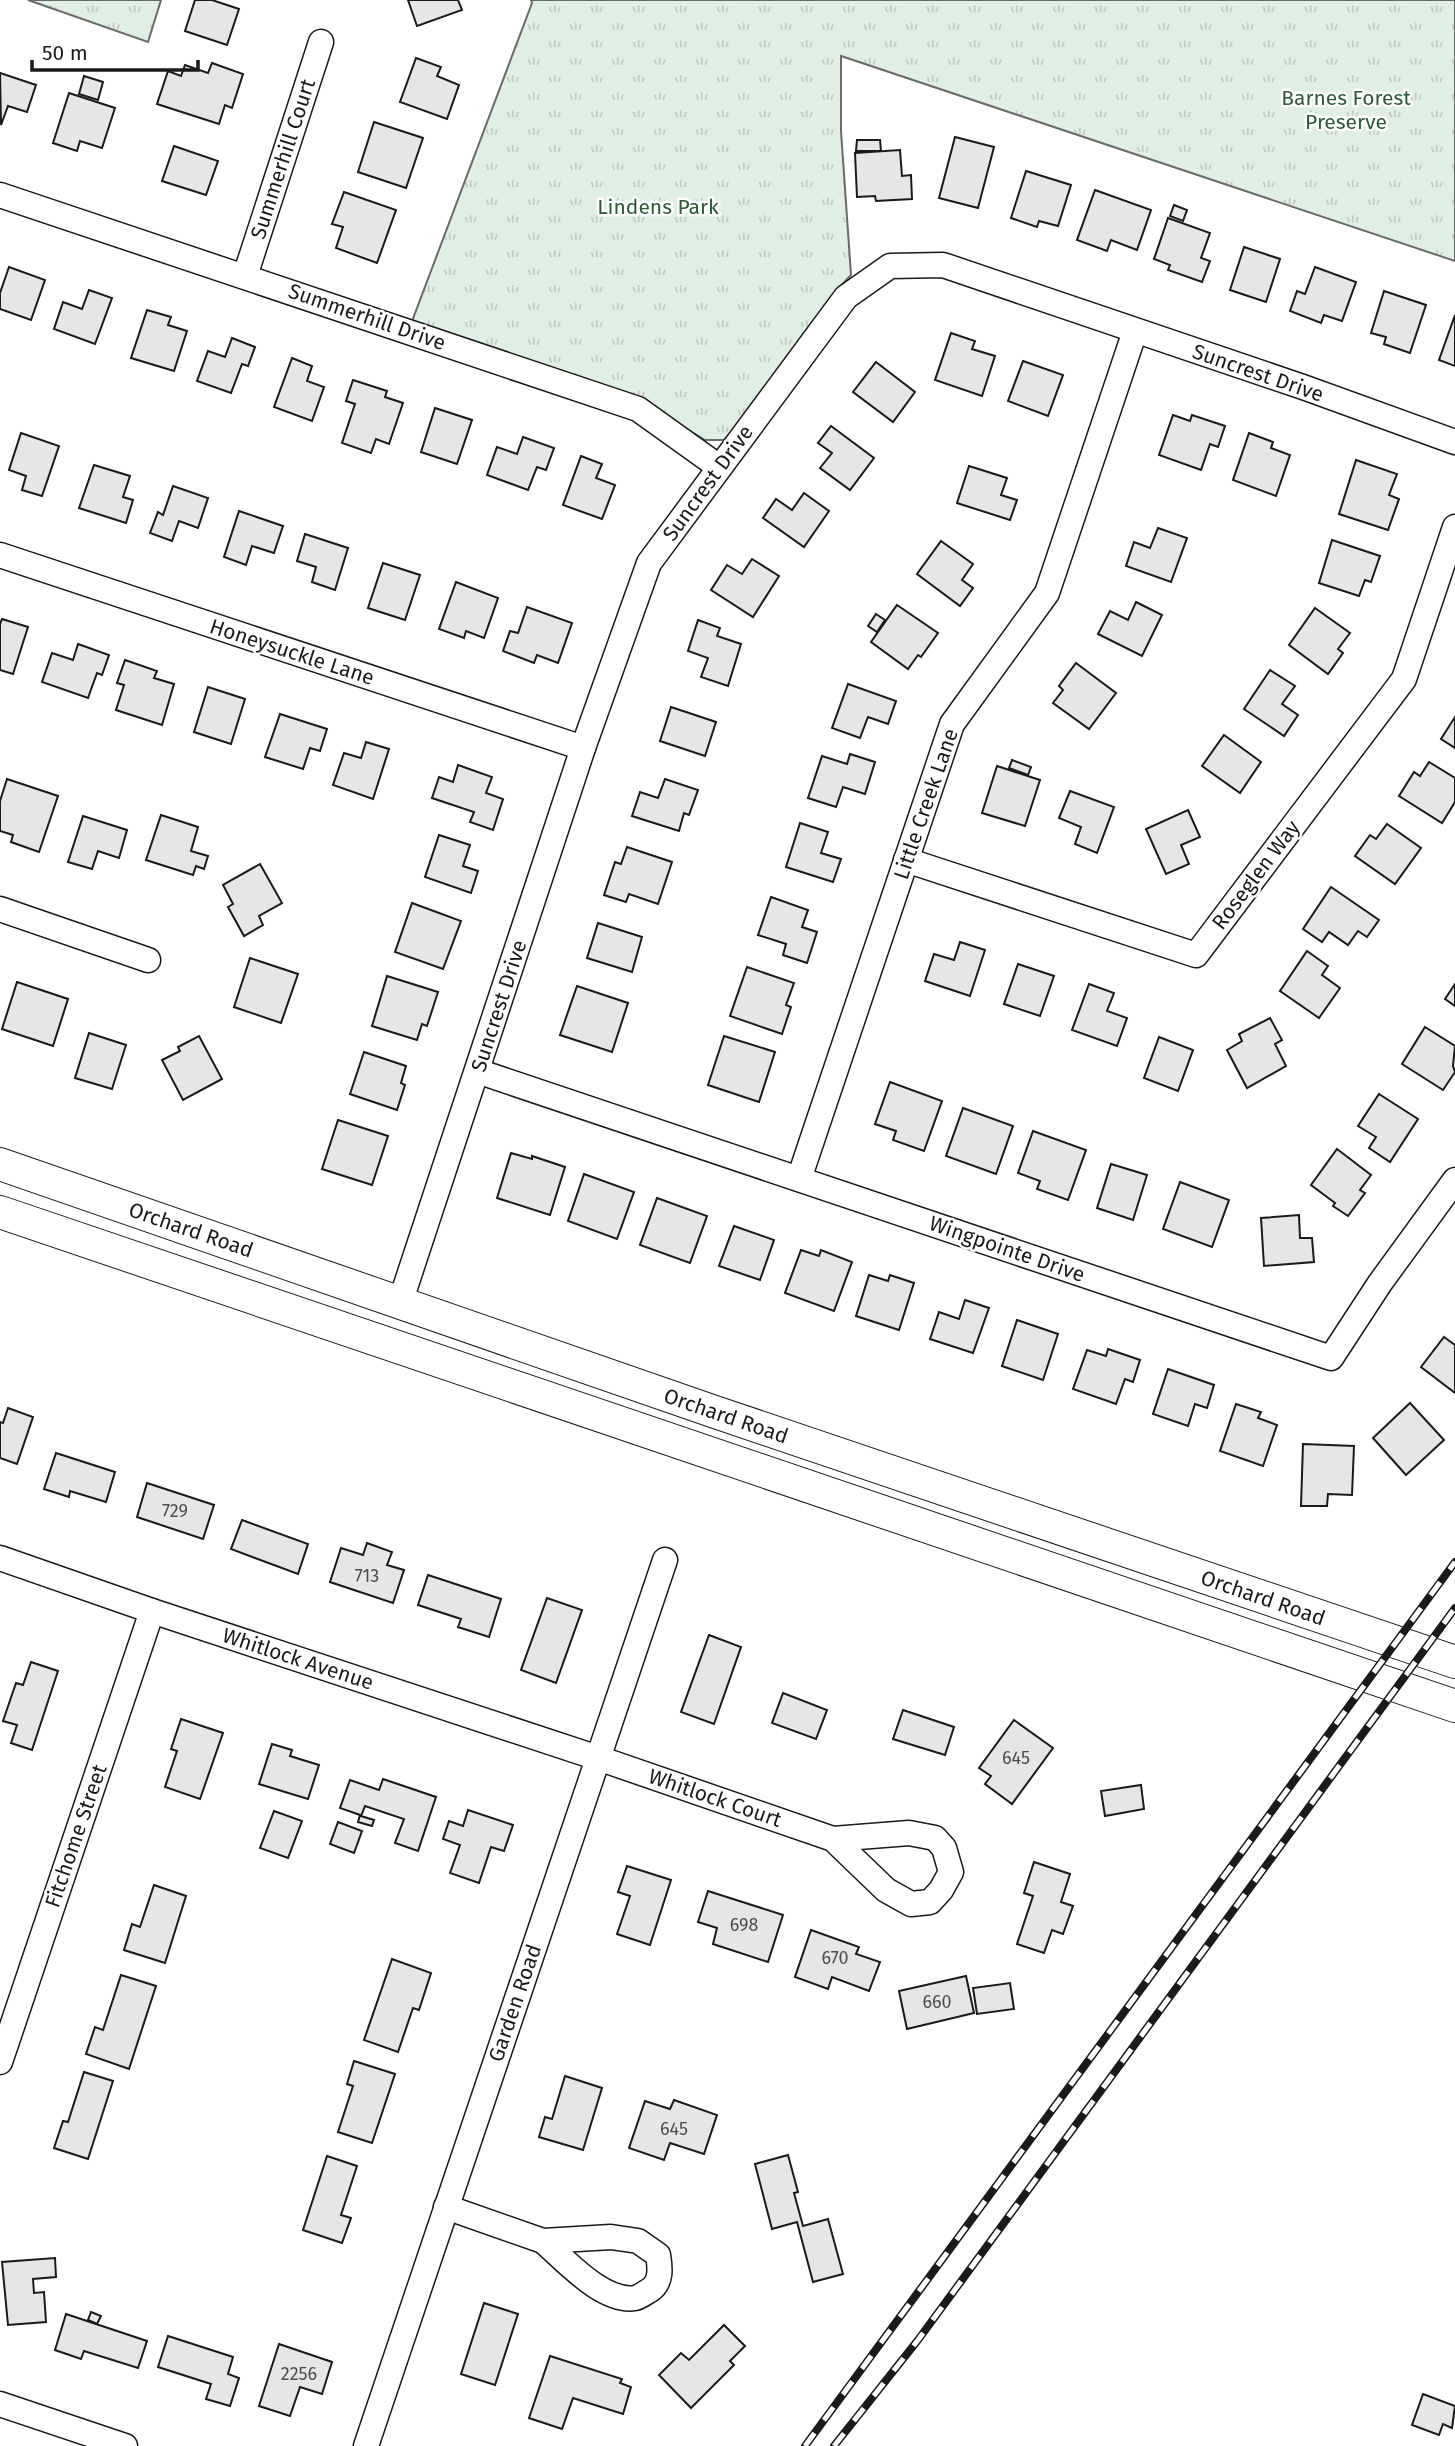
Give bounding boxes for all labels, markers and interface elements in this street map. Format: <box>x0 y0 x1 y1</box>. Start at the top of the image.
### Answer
scale bar <box>32 28 198 72</box>
text: 50 m <box>42 40 88 66</box>
street label: Summerhill Court <box>245 75 321 242</box>
park label: Barnes Forest Preserve <box>1281 85 1411 135</box>
park label: Lindens Park <box>597 194 719 220</box>
street label: Summerhill Drive <box>285 278 449 356</box>
street label: Suncrest Drive <box>1189 338 1327 408</box>
street label: Suncrest Drive <box>657 420 759 546</box>
street label: Honeysuckle Lane <box>206 613 378 691</box>
street label: Little Creek Lane <box>888 725 964 883</box>
street label: Roseglen Way <box>1206 815 1306 935</box>
street label: Suncrest Drive <box>465 937 533 1075</box>
street label: Orchard Road <box>125 1197 257 1263</box>
street label: Wingpointe Drive <box>926 1210 1088 1288</box>
street label: Orchard Road <box>660 1383 792 1449</box>
house number: 729 <box>162 1500 188 1522</box>
house number: 713 <box>355 1565 379 1587</box>
street label: Orchard Road <box>1197 1565 1329 1631</box>
street label: Whitlock Avenue <box>219 1622 377 1696</box>
house number: 645 <box>1002 1747 1030 1769</box>
street label: Fitchome Street <box>39 1761 113 1911</box>
street label: Whitlock Court <box>645 1763 785 1833</box>
house number: 698 <box>730 1914 758 1936</box>
street label: Garden Road <box>483 1941 547 2065</box>
house number: 670 <box>822 1947 848 1969</box>
house number: 660 <box>922 1991 952 2013</box>
house number: 645 <box>660 2118 688 2140</box>
house number: 2256 <box>281 2363 317 2385</box>

